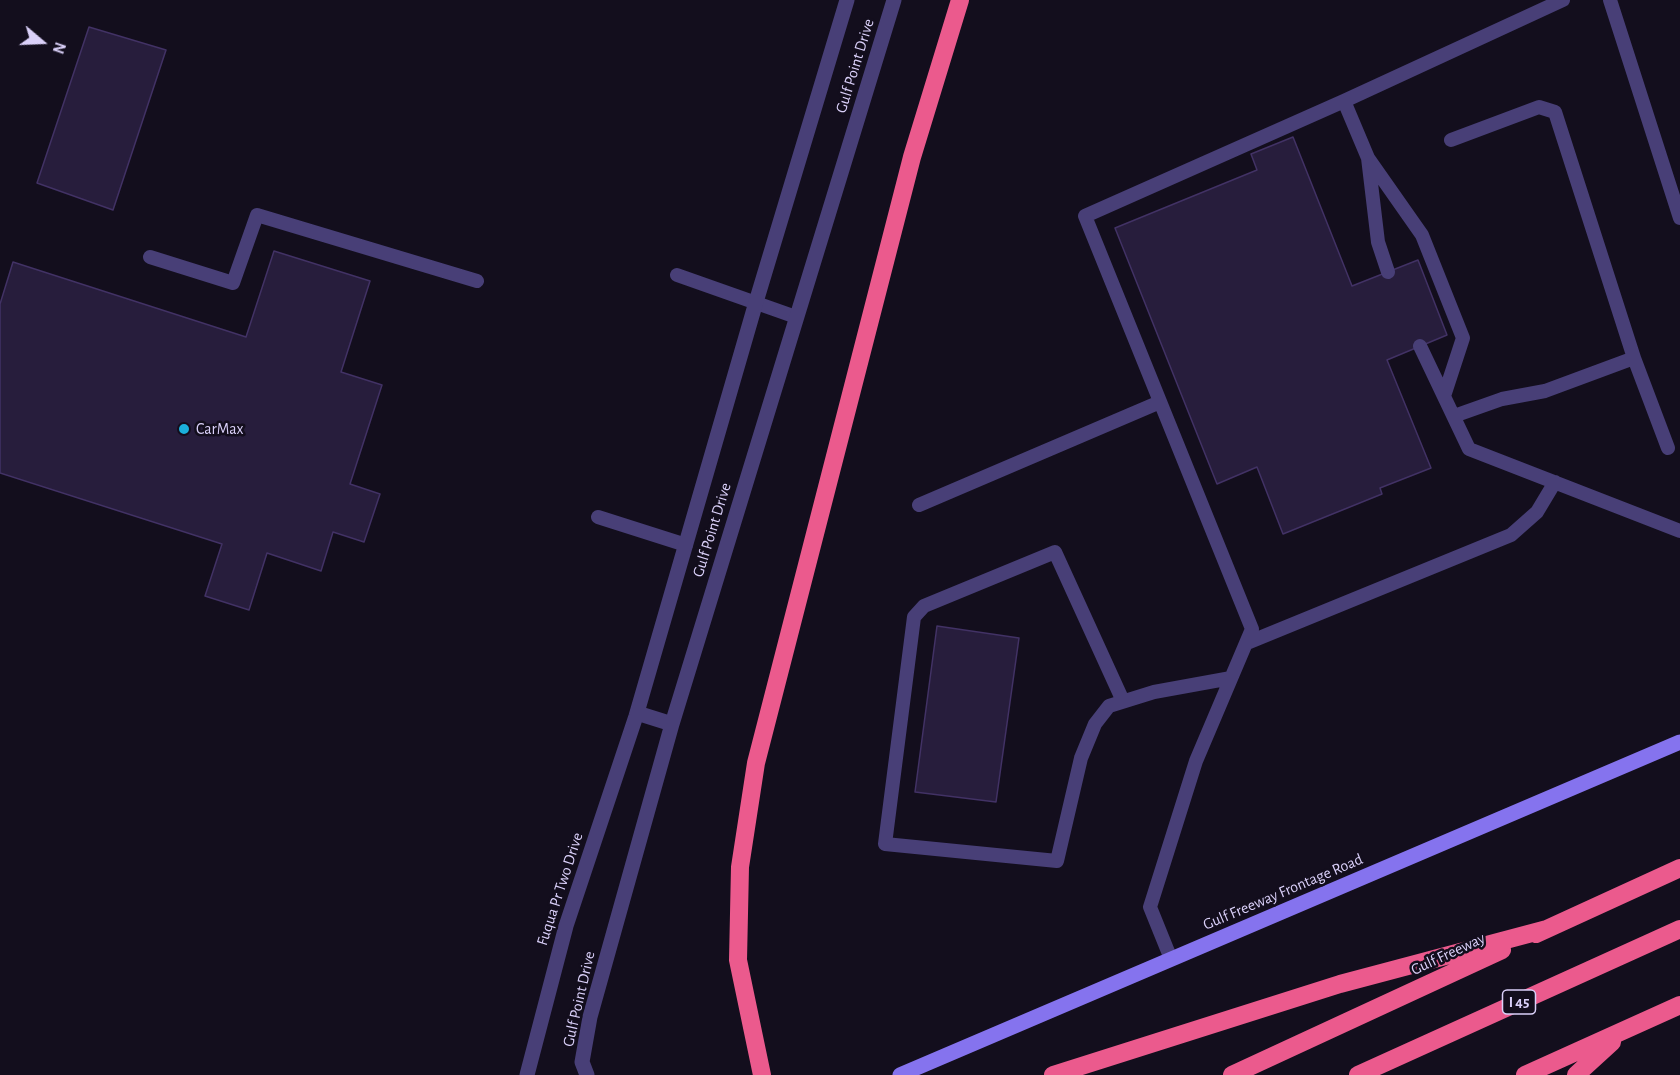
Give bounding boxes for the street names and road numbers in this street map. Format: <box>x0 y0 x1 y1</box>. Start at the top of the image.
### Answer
street label: Gulf Point Drive <box>832 17 878 115</box>
street label: Gulf Point Drive <box>689 481 735 579</box>
street label: Fuqua Pr Two Drive <box>533 830 587 948</box>
street label: Gulf Freeway Frontage Road <box>1200 850 1366 934</box>
street label: Gulf Freeway <box>1408 928 1488 980</box>
street label: Gulf Point Drive <box>559 949 599 1049</box>
road number: I 45 <box>1502 990 1536 1014</box>

